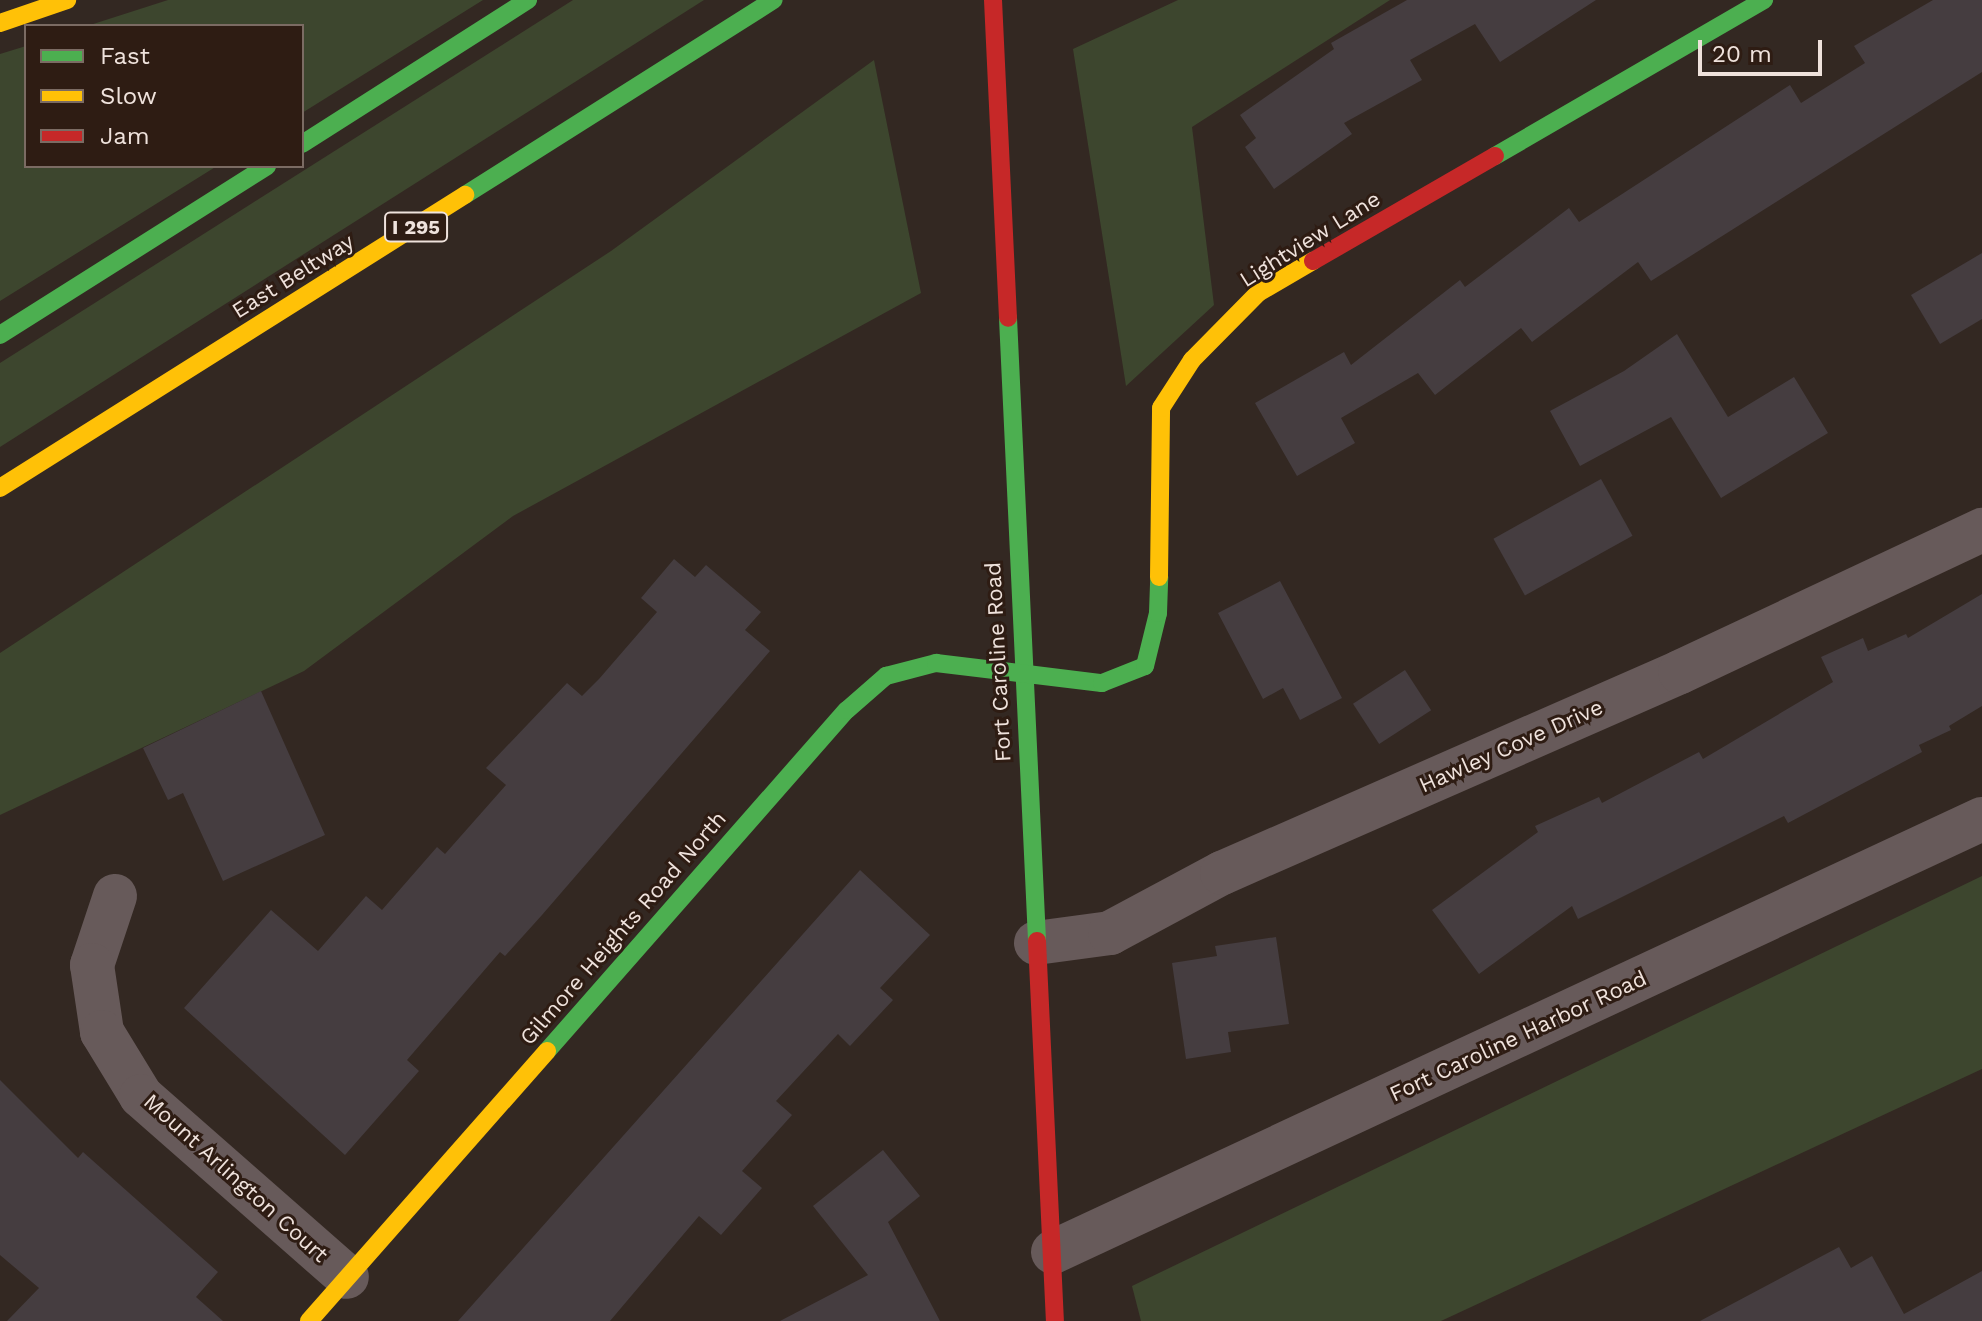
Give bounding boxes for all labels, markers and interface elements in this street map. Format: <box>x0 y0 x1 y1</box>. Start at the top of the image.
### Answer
legend <box>24 24 304 168</box>
scale bar <box>1702 24 1826 74</box>
text: 20 m <box>1712 40 1772 68</box>
text: Fast <box>100 42 150 70</box>
text: Slow <box>100 82 157 110</box>
text: Jam <box>100 122 150 150</box>
street label: Lightview Lane <box>1235 185 1385 293</box>
road number: I 295 <box>384 211 448 243</box>
street label: East Beltway <box>227 228 359 324</box>
street label: Fort Caroline Road <box>980 561 1016 763</box>
street label: Hawley Cove Drive <box>1415 693 1607 799</box>
street label: Gilmore Heights Road North <box>514 806 732 1050</box>
street label: Fort Caroline Harbor Road <box>1385 965 1651 1107</box>
street label: Mount Arlington Court <box>138 1088 334 1268</box>

